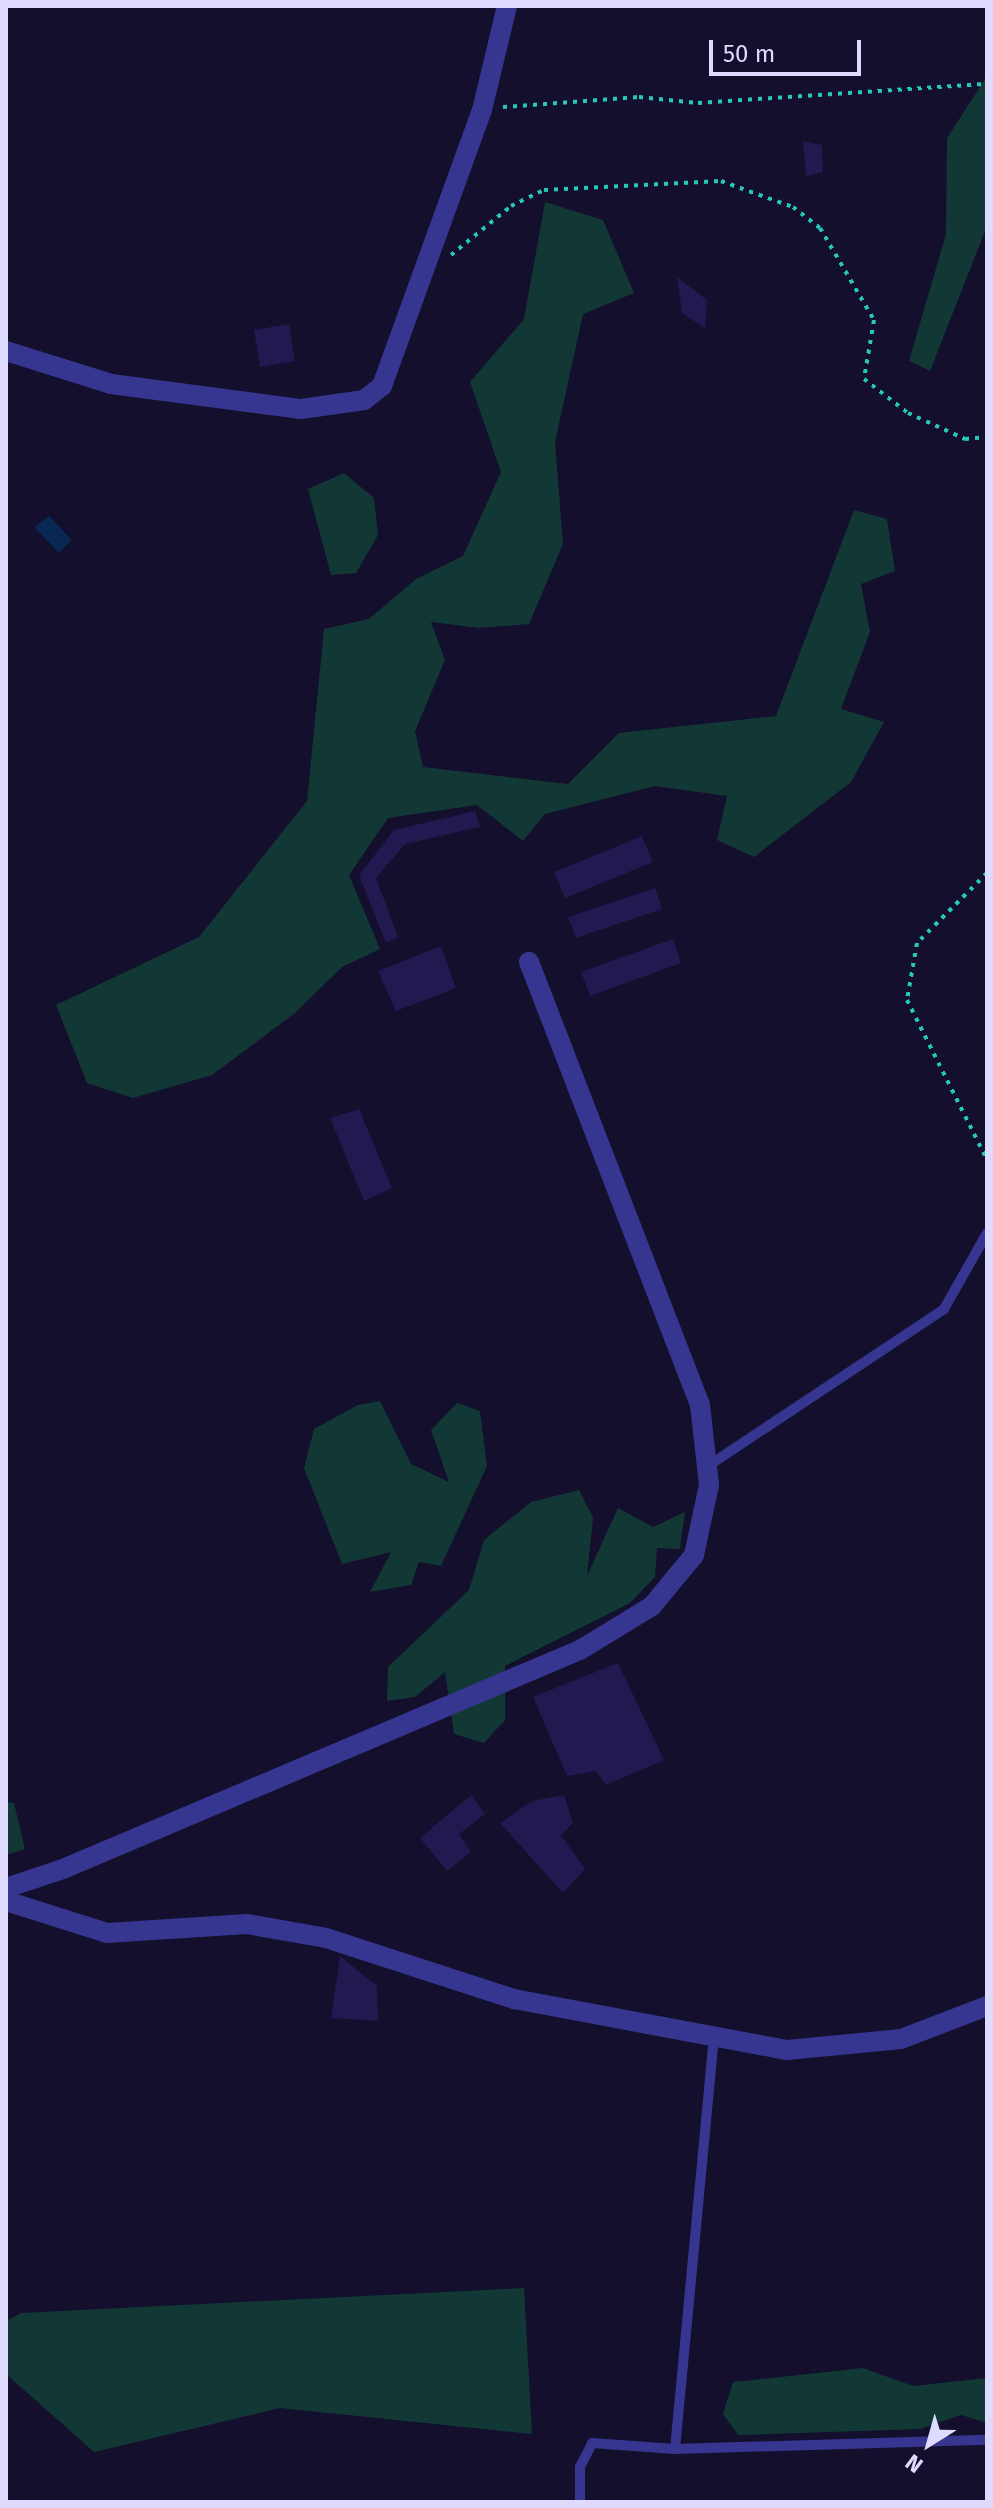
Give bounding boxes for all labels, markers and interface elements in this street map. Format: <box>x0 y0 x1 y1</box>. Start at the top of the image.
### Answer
scale bar <box>713 24 865 74</box>
text: 50 m <box>723 40 775 68</box>
north arrow <box>889 2404 969 2484</box>
text: N <box>900 2448 928 2479</box>

